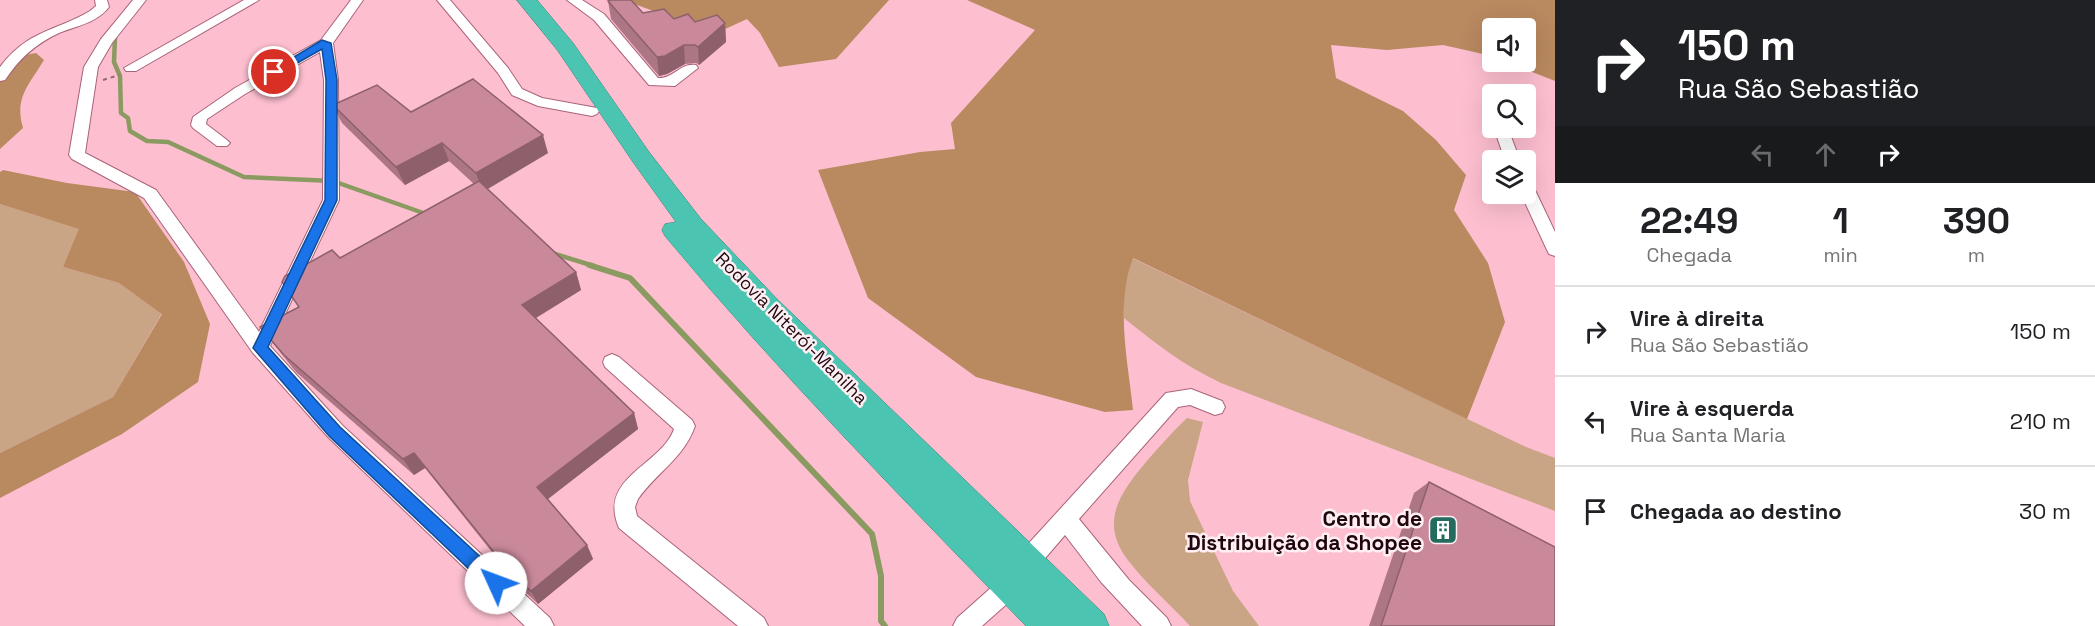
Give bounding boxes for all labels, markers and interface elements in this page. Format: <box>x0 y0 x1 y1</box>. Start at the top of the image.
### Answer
map controls <box>1482 18 1536 204</box>
button: sound <box>1482 18 1536 72</box>
text: 150 m <box>1678 19 1796 72</box>
icon: right <box>1579 24 1657 102</box>
pin <box>248 46 299 97</box>
icon: arrive <box>257 55 290 88</box>
text: Rua São Sebastião <box>1678 71 1919 106</box>
button: search <box>1482 84 1536 138</box>
icon: left <box>1746 138 1779 171</box>
icon: ahead <box>1809 138 1842 171</box>
icon: right <box>1872 138 1905 171</box>
button: layers <box>1482 150 1536 204</box>
text: 22:49 <box>1640 198 1739 244</box>
text: 1 <box>1832 198 1849 244</box>
text: 390 <box>1943 198 2010 244</box>
text: Chegada <box>1647 242 1732 268</box>
text: min <box>1823 242 1858 268</box>
text: m <box>1968 242 1985 268</box>
street label: Rodovia Niterói-Manilha <box>711 247 873 409</box>
text: Vire à direita <box>1630 304 1764 332</box>
icon: right <box>1579 315 1612 348</box>
text: 150 m <box>2010 317 2071 345</box>
text: Rua São Sebastião <box>1630 332 1809 358</box>
text: Vire à esquerda <box>1630 394 1794 422</box>
icon: left <box>1579 405 1612 438</box>
text: 210 m <box>2010 407 2071 435</box>
text: Rua Santa Maria <box>1630 422 1786 448</box>
icon: arrive <box>1579 495 1612 528</box>
text: Chegada ao destino <box>1630 497 1842 525</box>
text: 30 m <box>2019 497 2071 525</box>
place label: Centro de Distribuição da Shopee <box>1187 505 1422 556</box>
building icon: Centro de Distribuição da Shopee <box>1427 514 1459 546</box>
position arrow <box>464 551 528 615</box>

